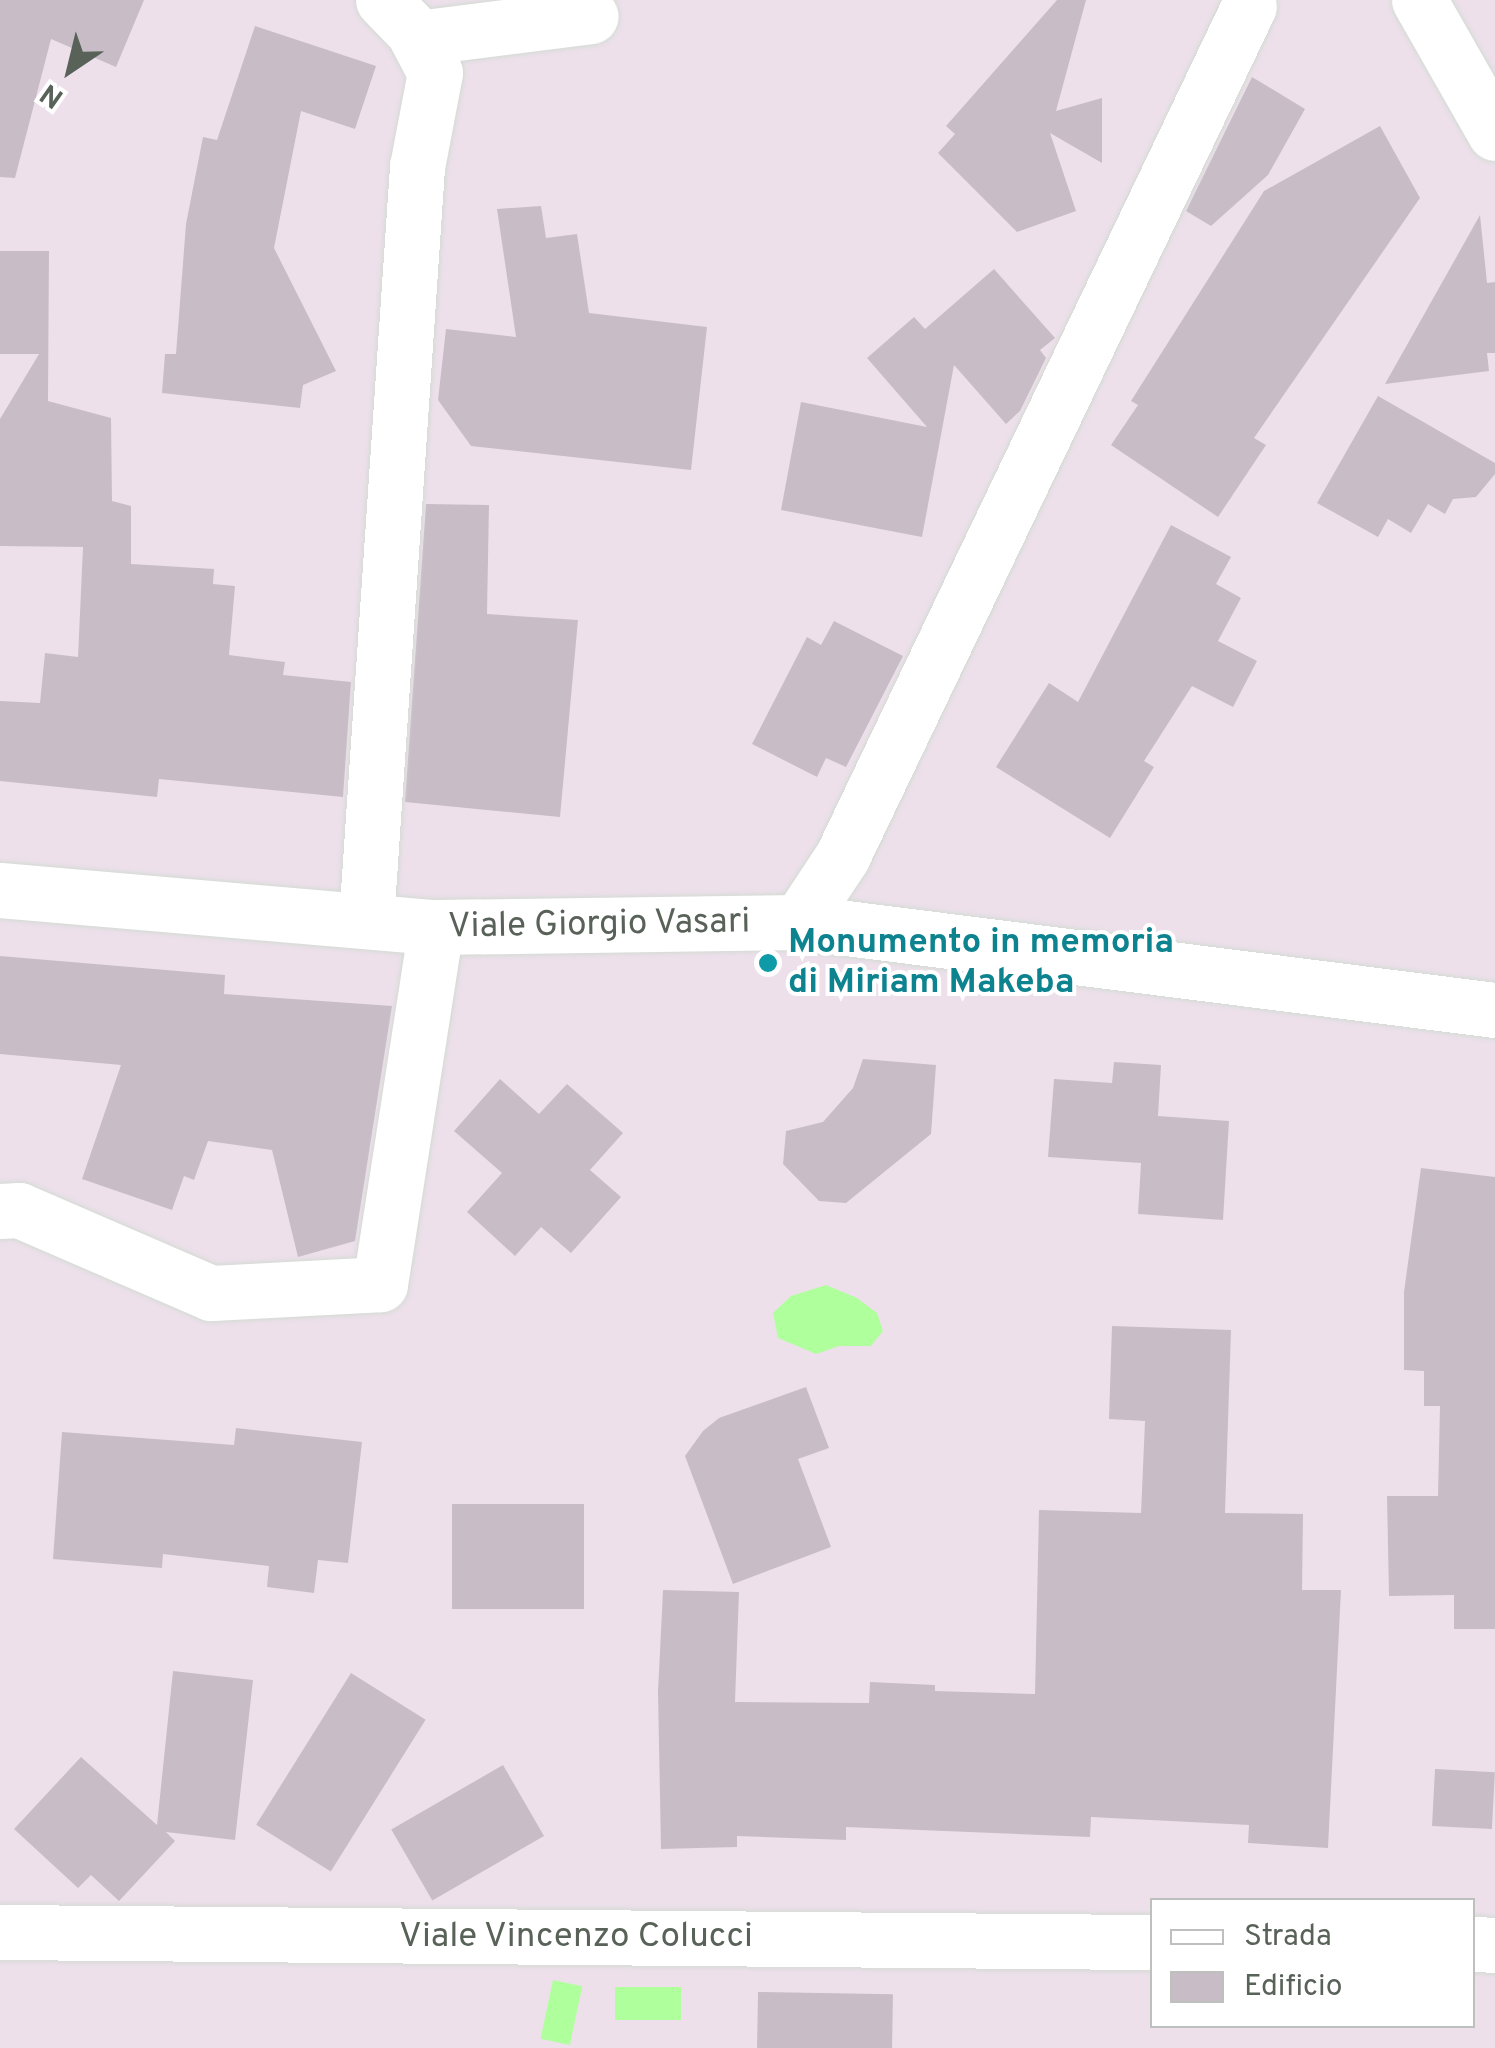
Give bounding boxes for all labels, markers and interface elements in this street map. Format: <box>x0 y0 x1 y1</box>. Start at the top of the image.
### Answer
north arrow <box>20 20 120 120</box>
text: N <box>34 74 71 115</box>
street label: Viale Giorgio Vasari <box>447 901 751 949</box>
place label: Monumento in memoria di Miriam Makeba <box>788 922 1174 1004</box>
marker: Monumento in memoria di Miriam Makeba <box>757 952 779 974</box>
legend <box>1150 1898 1475 2028</box>
street label: Viale Vincenzo Colucci <box>398 1916 754 1958</box>
text: Strada <box>1244 1919 1332 1956</box>
text: Edificio <box>1244 1969 1342 2006</box>

